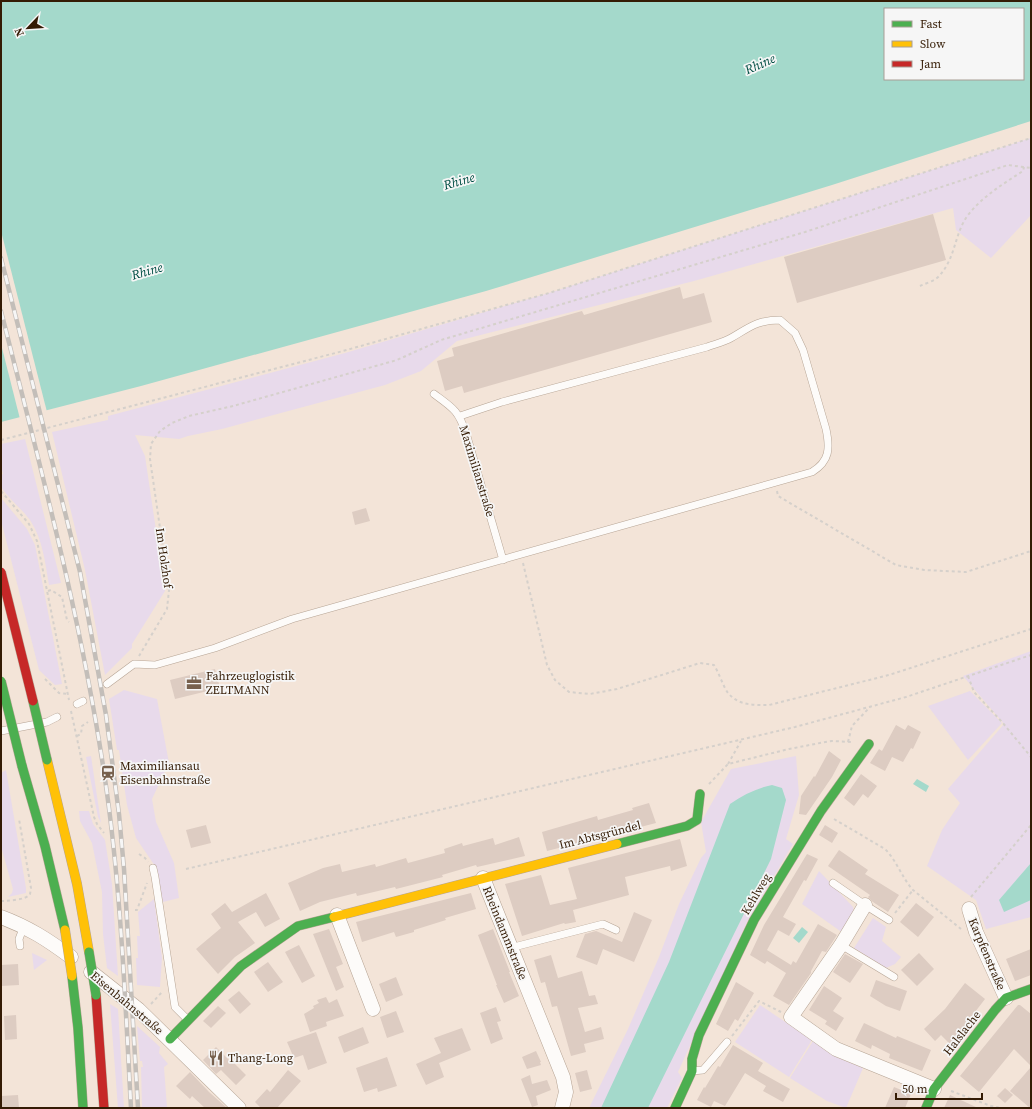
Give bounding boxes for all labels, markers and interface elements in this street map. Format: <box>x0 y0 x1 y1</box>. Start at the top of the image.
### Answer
north arrow <box>8 8 48 48</box>
legend <box>884 8 1024 80</box>
text: Fast <box>920 16 942 32</box>
text: N <box>11 25 28 39</box>
text: Slow <box>920 36 946 52</box>
water label: Rhine <box>741 49 779 79</box>
text: Jam <box>919 56 941 72</box>
water label: Rhine <box>440 168 477 194</box>
water label: Rhine <box>128 258 165 284</box>
street label: Maximilianstraße <box>455 423 499 519</box>
street label: Im Holzhof <box>152 527 176 591</box>
place label: Fahrzeuglogistik ZELTMANN <box>206 668 295 698</box>
office icon: Fahrzeuglogistik ZELTMANN <box>185 674 203 692</box>
place label: Maximiliansau Eisenbahnstraße <box>120 758 210 788</box>
station icon: Maximiliansau Eisenbahnstraße <box>99 764 117 782</box>
street label: Im Abtsgründel <box>557 817 643 853</box>
street label: Kehlweg <box>737 870 775 918</box>
street label: Rheindammstraße <box>479 884 531 982</box>
street label: Karpfenstraße <box>965 915 1009 993</box>
street label: Eisenbahnstraße <box>87 968 167 1038</box>
street label: Halslache <box>940 1007 984 1059</box>
restaurant icon: Thang-Long <box>207 1049 225 1067</box>
place label: Thang-Long <box>228 1050 293 1066</box>
scale bar <box>896 1075 982 1101</box>
text: 50 m <box>902 1081 928 1097</box>

